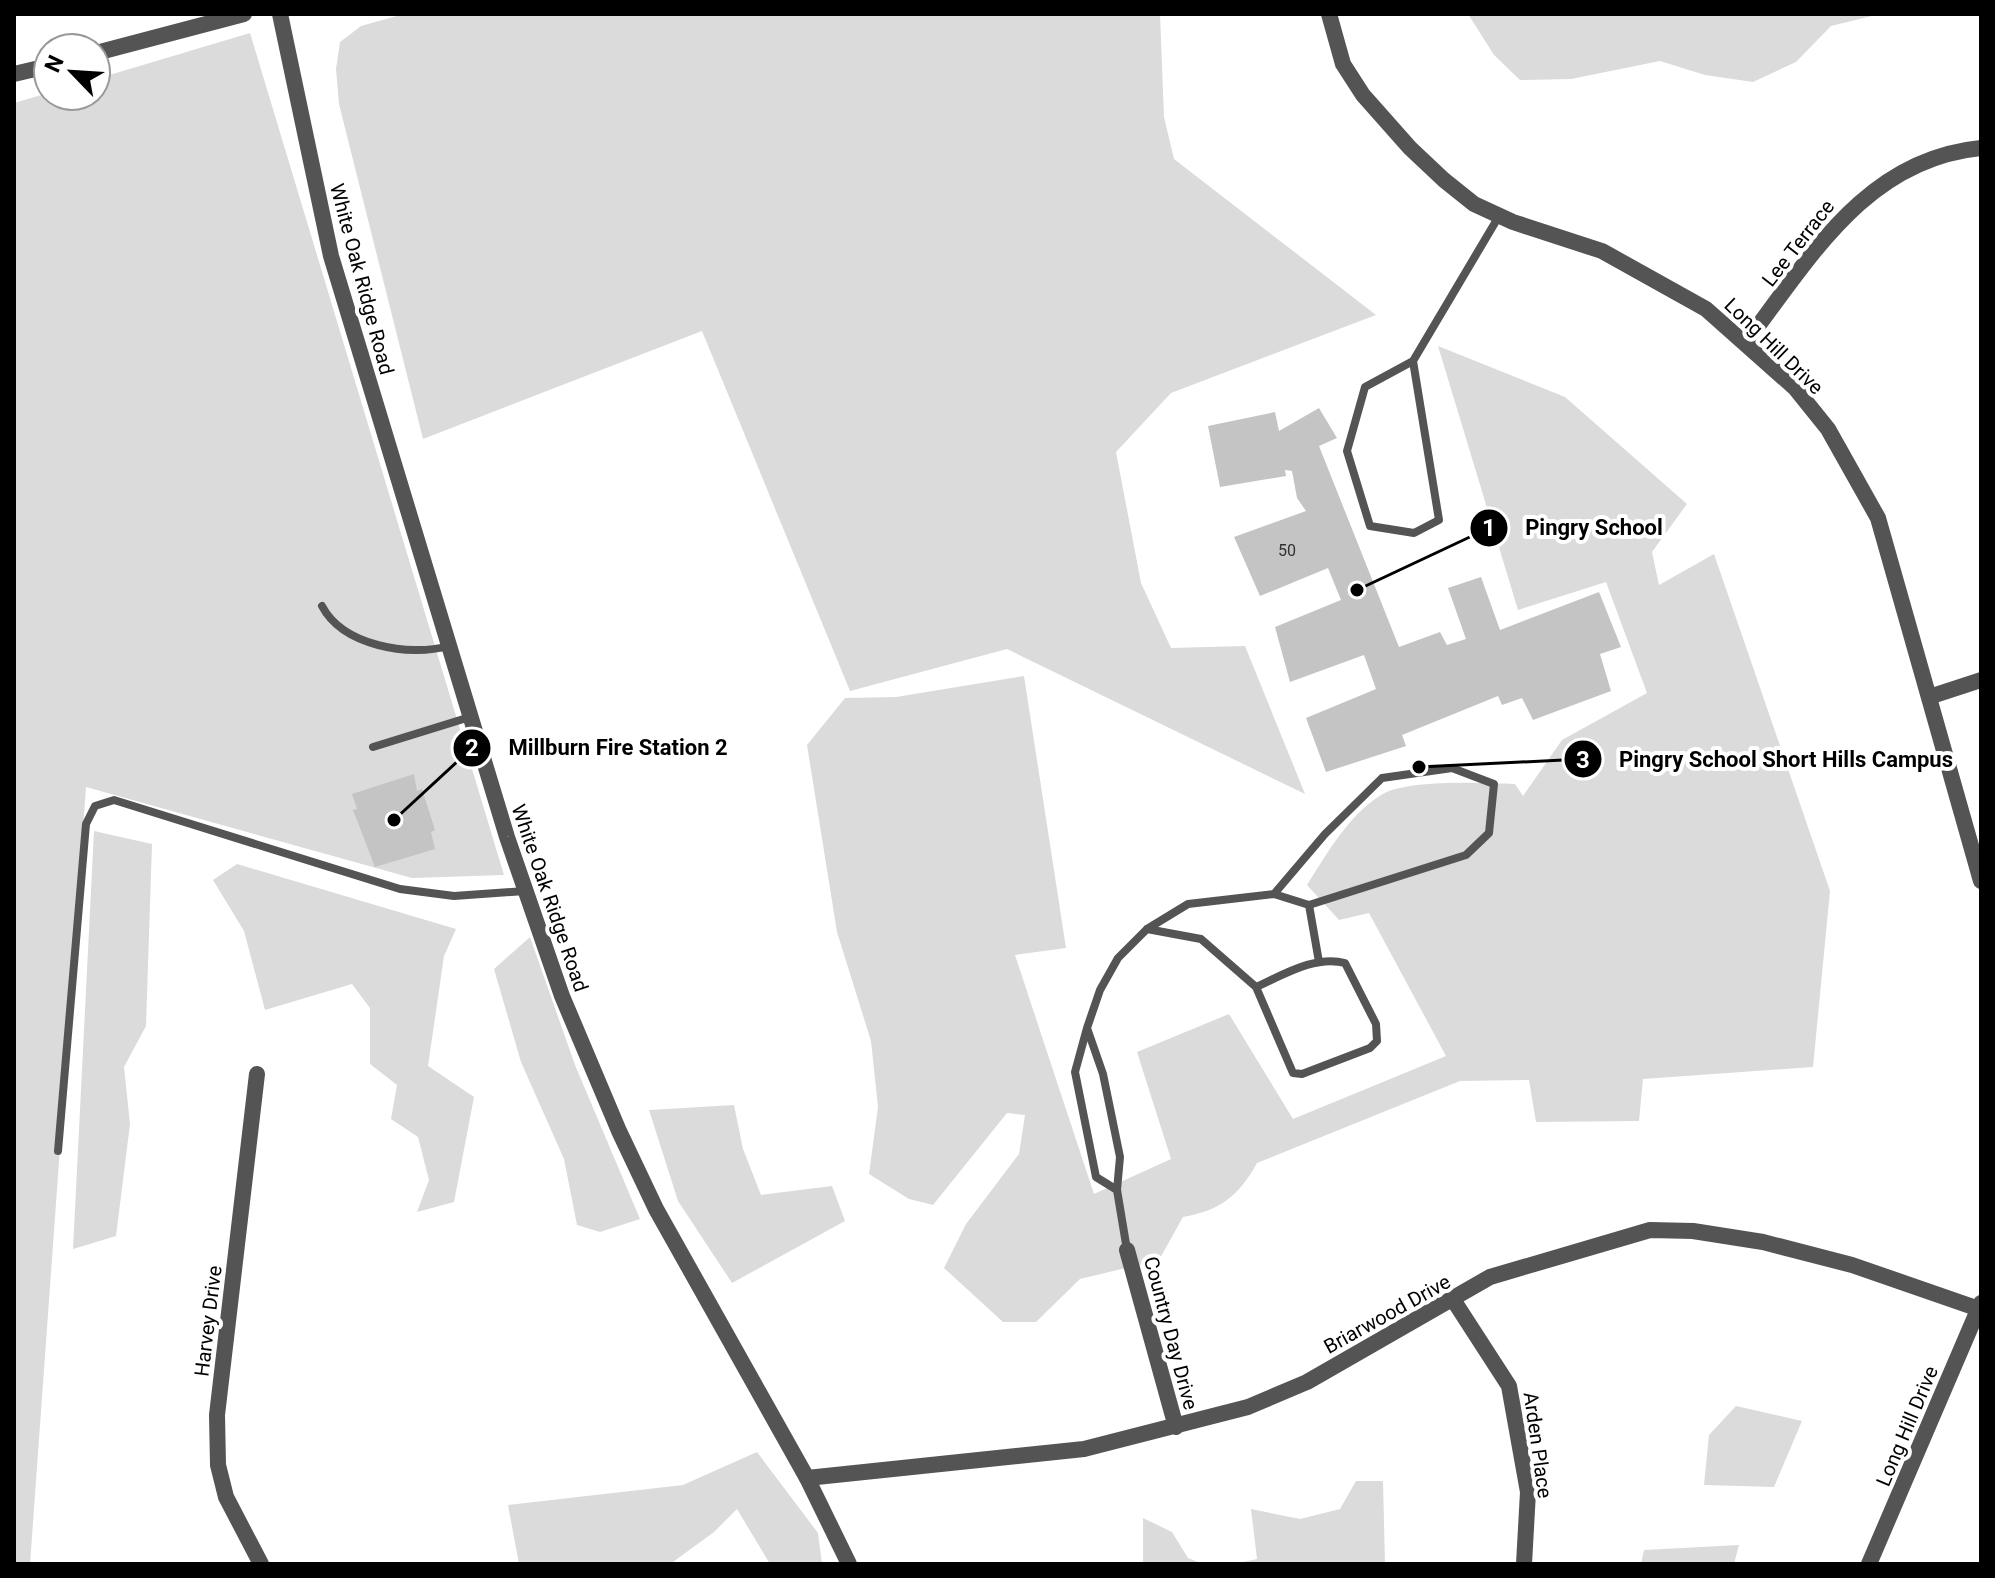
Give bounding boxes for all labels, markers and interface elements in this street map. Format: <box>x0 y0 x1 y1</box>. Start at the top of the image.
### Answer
north arrow <box>32 32 112 112</box>
text: N <box>40 51 69 76</box>
street label: White Oak Ridge Road <box>325 181 399 377</box>
street label: Lee Terrace <box>1757 195 1839 291</box>
street label: Long Hill Drive <box>1720 293 1828 399</box>
callout: Pingry School <box>1469 505 1679 551</box>
text: 1 <box>1482 514 1496 542</box>
text: Pingry School <box>1525 515 1663 540</box>
house number: 50 <box>1278 541 1296 560</box>
callout: Millburn Fire Station 2 <box>452 725 744 771</box>
text: 2 <box>465 734 479 762</box>
text: Millburn Fire Station 2 <box>508 735 728 760</box>
callout: Pingry School Short Hills Campus <box>1563 736 1969 782</box>
text: 3 <box>1576 746 1590 774</box>
text: Pingry School Short Hills Campus <box>1619 747 1953 772</box>
street label: White Oak Ridge Road <box>507 801 593 995</box>
street label: Country Day Drive <box>1139 1254 1203 1412</box>
street label: Harvey Drive <box>189 1264 227 1378</box>
street label: Briarwood Drive <box>1320 1269 1454 1359</box>
street label: Long Hill Drive <box>1871 1362 1943 1490</box>
street label: Arden Place <box>1519 1390 1557 1500</box>

